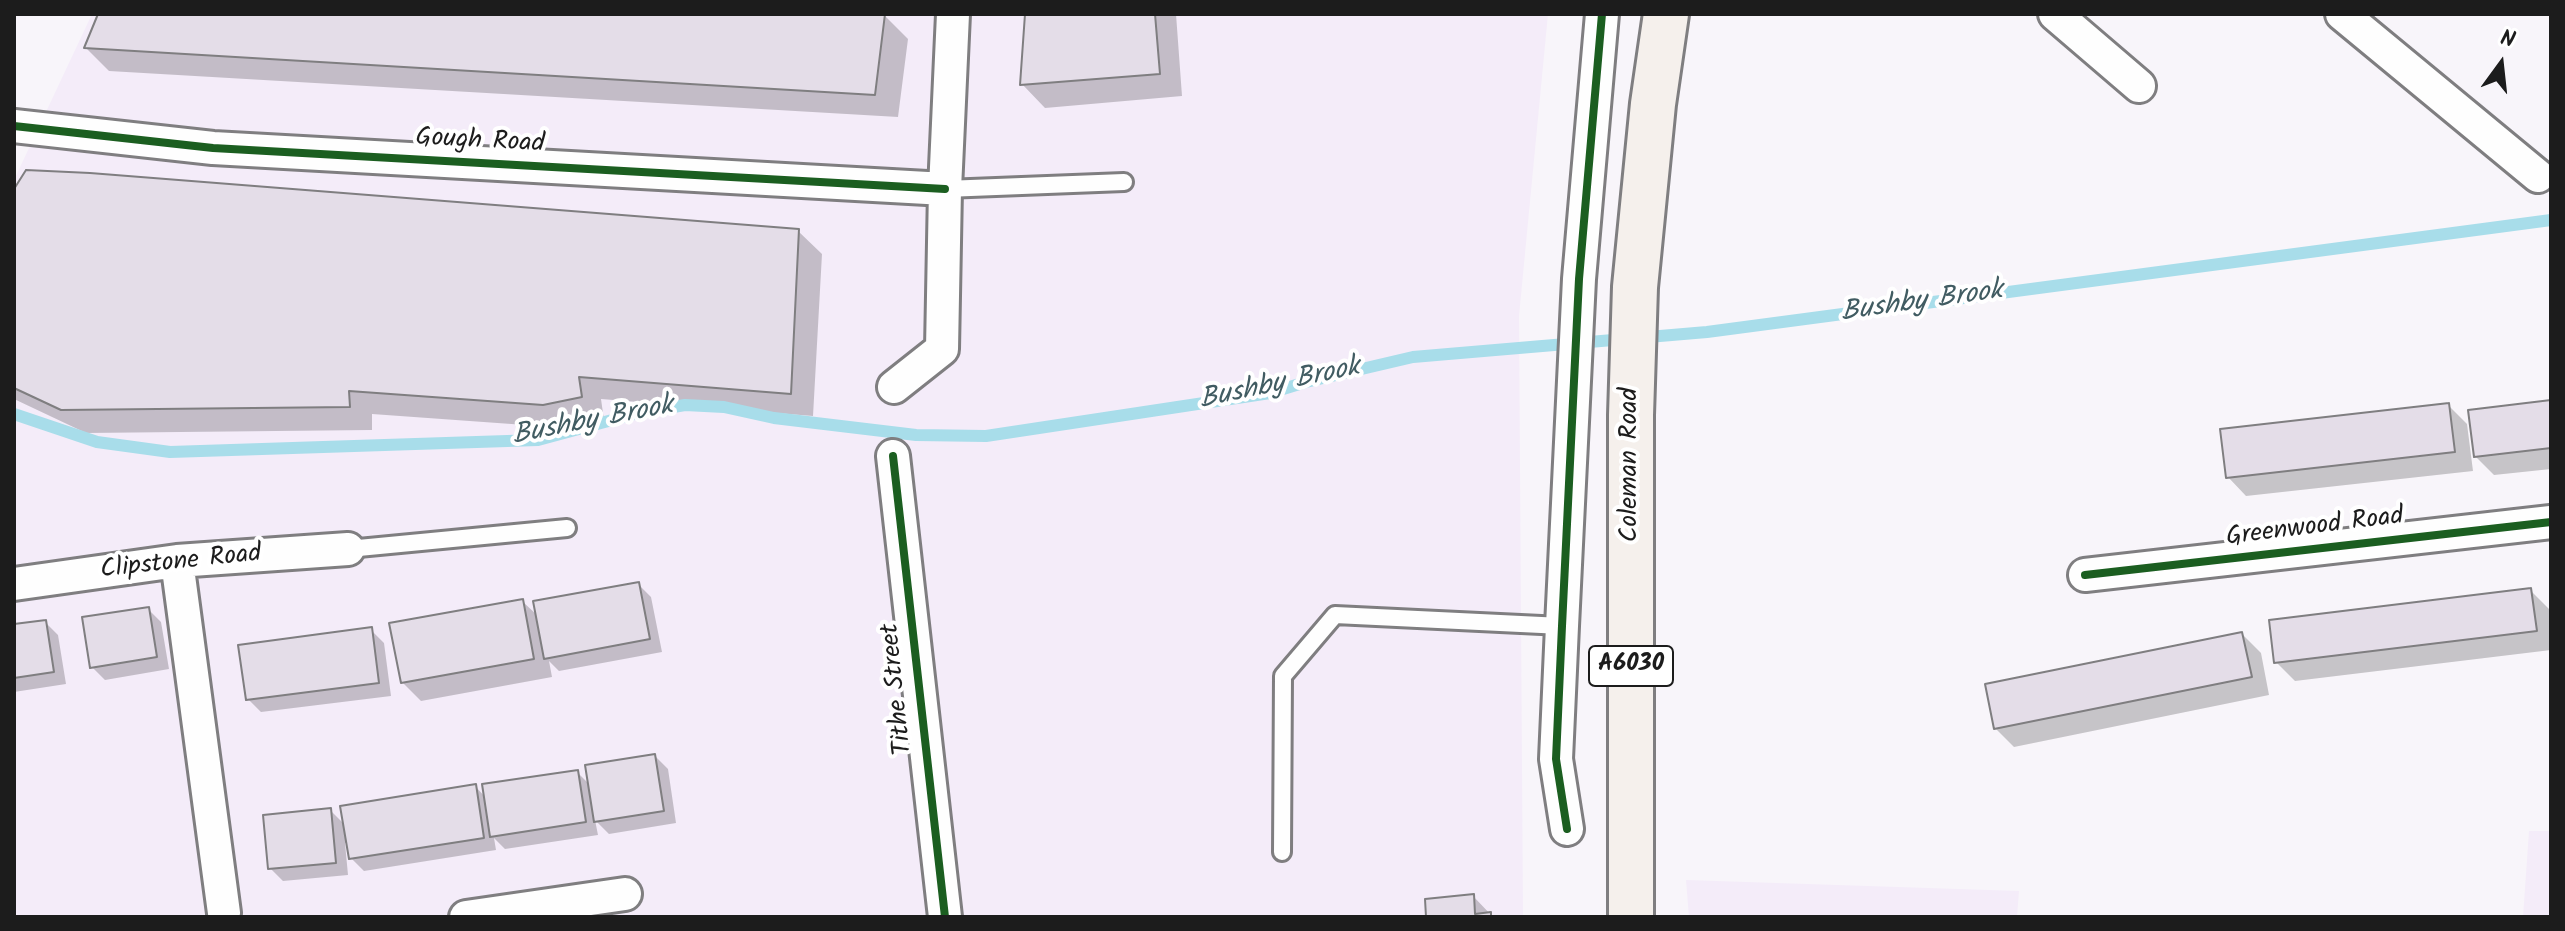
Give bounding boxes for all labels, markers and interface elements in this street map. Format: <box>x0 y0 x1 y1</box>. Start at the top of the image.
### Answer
text: N <box>2496 22 2519 59</box>
north arrow <box>2461 24 2541 104</box>
street label: Gough Road <box>415 124 545 162</box>
water label: Bushby Brook <box>1839 276 2005 332</box>
water label: Bushby Brook <box>1197 353 1363 419</box>
street label: Coleman Road <box>1616 388 1648 542</box>
water label: Bushby Brook <box>510 391 676 455</box>
street label: Greenwood Road <box>2225 503 2405 555</box>
street label: Clipstone Road <box>99 540 263 588</box>
street label: Tithe Street <box>877 622 921 756</box>
road number: A6030 <box>1589 646 1673 686</box>

